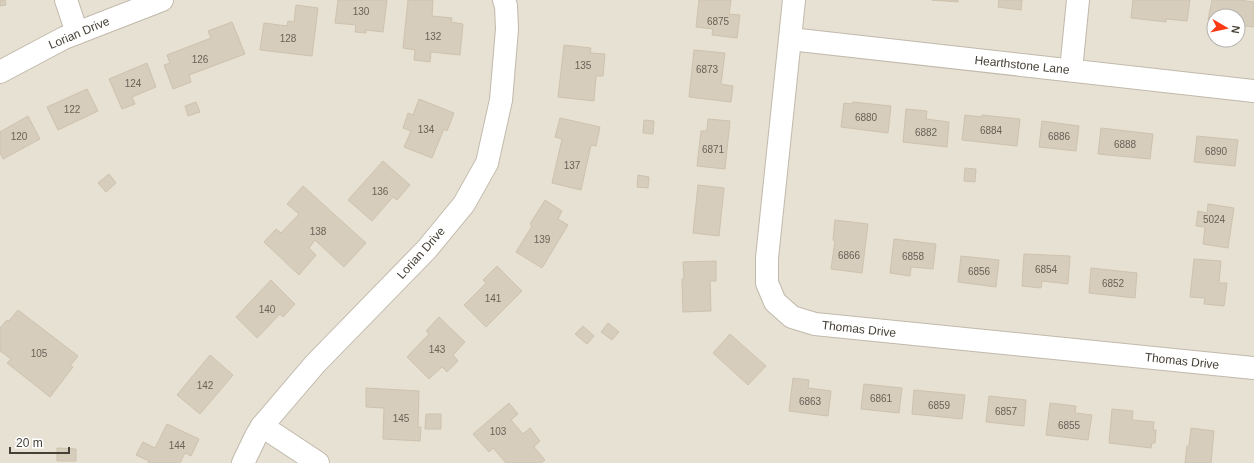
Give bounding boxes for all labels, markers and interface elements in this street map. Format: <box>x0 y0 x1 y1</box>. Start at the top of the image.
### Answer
house number: 130 <box>353 6 370 17</box>
north arrow <box>1206 8 1246 48</box>
street label: Lorian Drive <box>46 14 112 52</box>
house number: 6875 <box>707 16 730 27</box>
text: N <box>1229 25 1242 34</box>
house number: 132 <box>425 31 442 42</box>
house number: 128 <box>280 33 297 44</box>
street label: Hearthstone Lane <box>974 53 1070 77</box>
house number: 126 <box>192 54 209 65</box>
house number: 135 <box>575 60 592 71</box>
house number: 6873 <box>696 64 719 75</box>
house number: 124 <box>125 78 142 89</box>
house number: 122 <box>64 104 81 115</box>
house number: 6880 <box>855 112 878 123</box>
house number: 134 <box>418 124 435 135</box>
house number: 6884 <box>980 125 1003 136</box>
house number: 6882 <box>915 127 938 138</box>
house number: 120 <box>11 131 28 142</box>
house number: 6886 <box>1048 131 1071 142</box>
house number: 6888 <box>1114 139 1137 150</box>
house number: 6871 <box>702 144 725 155</box>
house number: 6890 <box>1205 146 1228 157</box>
house number: 137 <box>564 160 581 171</box>
house number: 136 <box>372 186 389 197</box>
house number: 5024 <box>1203 214 1226 225</box>
street label: Lorian Drive <box>394 224 448 282</box>
house number: 138 <box>310 226 327 237</box>
house number: 139 <box>534 234 551 245</box>
house number: 6866 <box>838 250 861 261</box>
house number: 6858 <box>902 251 925 262</box>
house number: 6854 <box>1035 264 1058 275</box>
house number: 6856 <box>968 266 991 277</box>
house number: 6852 <box>1102 278 1125 289</box>
house number: 141 <box>485 293 502 304</box>
house number: 140 <box>259 304 276 315</box>
street label: Thomas Drive <box>821 318 897 340</box>
house number: 143 <box>429 344 446 355</box>
house number: 105 <box>31 348 48 359</box>
street label: Thomas Drive <box>1144 350 1220 372</box>
house number: 142 <box>197 380 214 391</box>
house number: 6861 <box>870 393 893 404</box>
house number: 6863 <box>799 396 822 407</box>
house number: 6859 <box>928 400 951 411</box>
house number: 6857 <box>995 406 1018 417</box>
house number: 145 <box>393 413 410 424</box>
house number: 6855 <box>1058 420 1081 431</box>
house number: 103 <box>490 426 507 437</box>
scale bar <box>10 429 69 455</box>
text: 20 m <box>16 436 43 450</box>
house number: 144 <box>169 440 186 451</box>

